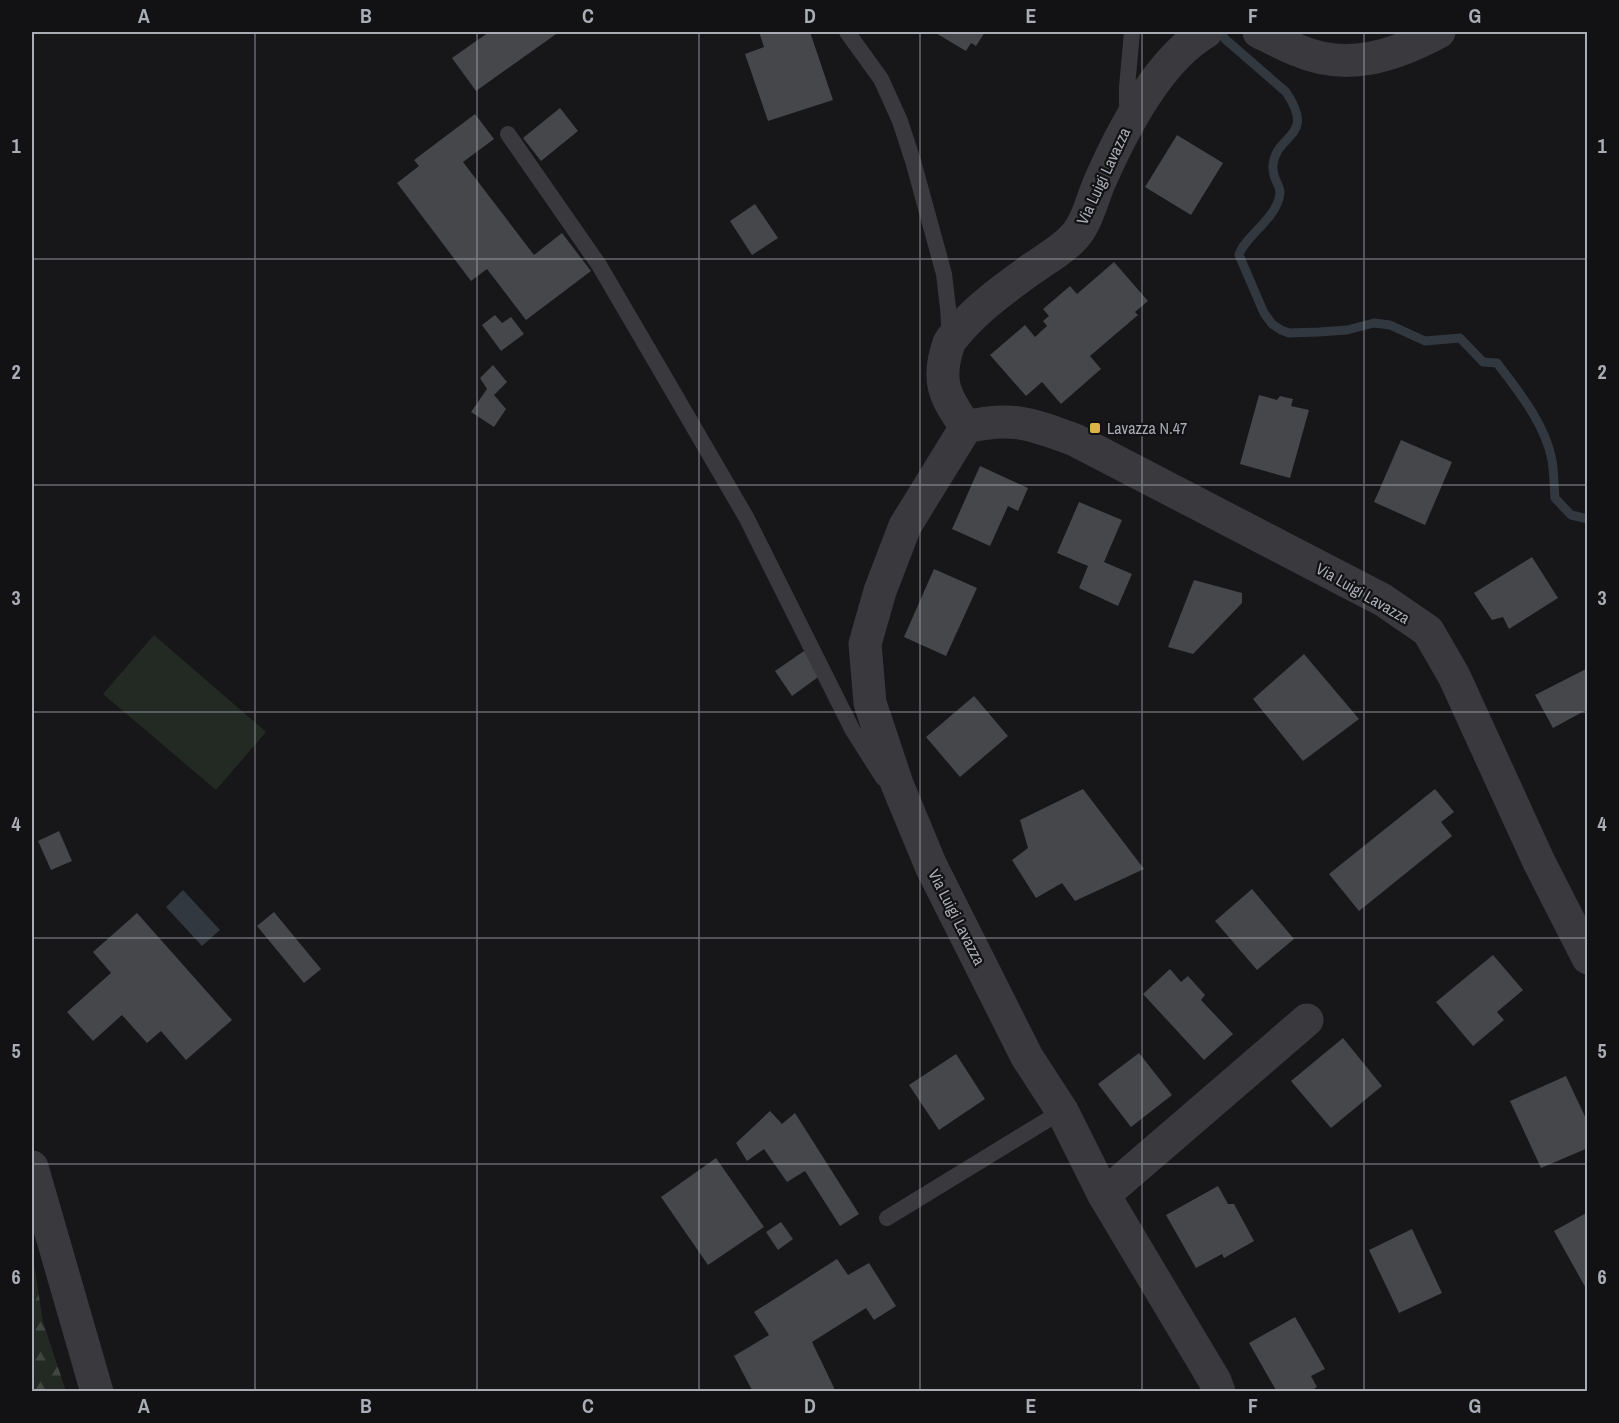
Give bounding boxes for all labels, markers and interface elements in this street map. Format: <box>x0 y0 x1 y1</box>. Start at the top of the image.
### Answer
text: A <box>138 2 150 29</box>
text: B <box>360 2 372 29</box>
text: C <box>582 2 594 29</box>
text: D <box>804 2 816 29</box>
text: E <box>1026 2 1037 29</box>
text: F <box>1248 2 1258 29</box>
text: G <box>1469 2 1481 29</box>
street label: Via Luigi Lavazza <box>1071 123 1135 228</box>
text: 1 <box>11 132 21 159</box>
text: 1 <box>1597 132 1607 159</box>
text: 2 <box>11 358 21 385</box>
text: 2 <box>1597 358 1607 385</box>
place label: Lavazza N.47 <box>1107 417 1187 439</box>
marker: Lavazza N.47 <box>1088 421 1102 435</box>
street label: Via Luigi Lavazza <box>1312 557 1414 629</box>
text: 3 <box>11 584 21 611</box>
text: 3 <box>1597 584 1607 611</box>
text: 4 <box>11 810 21 837</box>
text: 4 <box>1597 810 1607 837</box>
street label: Via Luigi Lavazza <box>923 865 991 969</box>
text: 5 <box>11 1037 21 1064</box>
text: 5 <box>1597 1037 1607 1064</box>
text: 6 <box>11 1263 21 1290</box>
text: 6 <box>1597 1263 1607 1290</box>
text: A <box>138 1392 150 1419</box>
text: B <box>360 1392 372 1419</box>
text: C <box>582 1392 594 1419</box>
text: D <box>804 1392 816 1419</box>
text: E <box>1026 1392 1037 1419</box>
text: F <box>1248 1392 1258 1419</box>
text: G <box>1469 1392 1481 1419</box>

